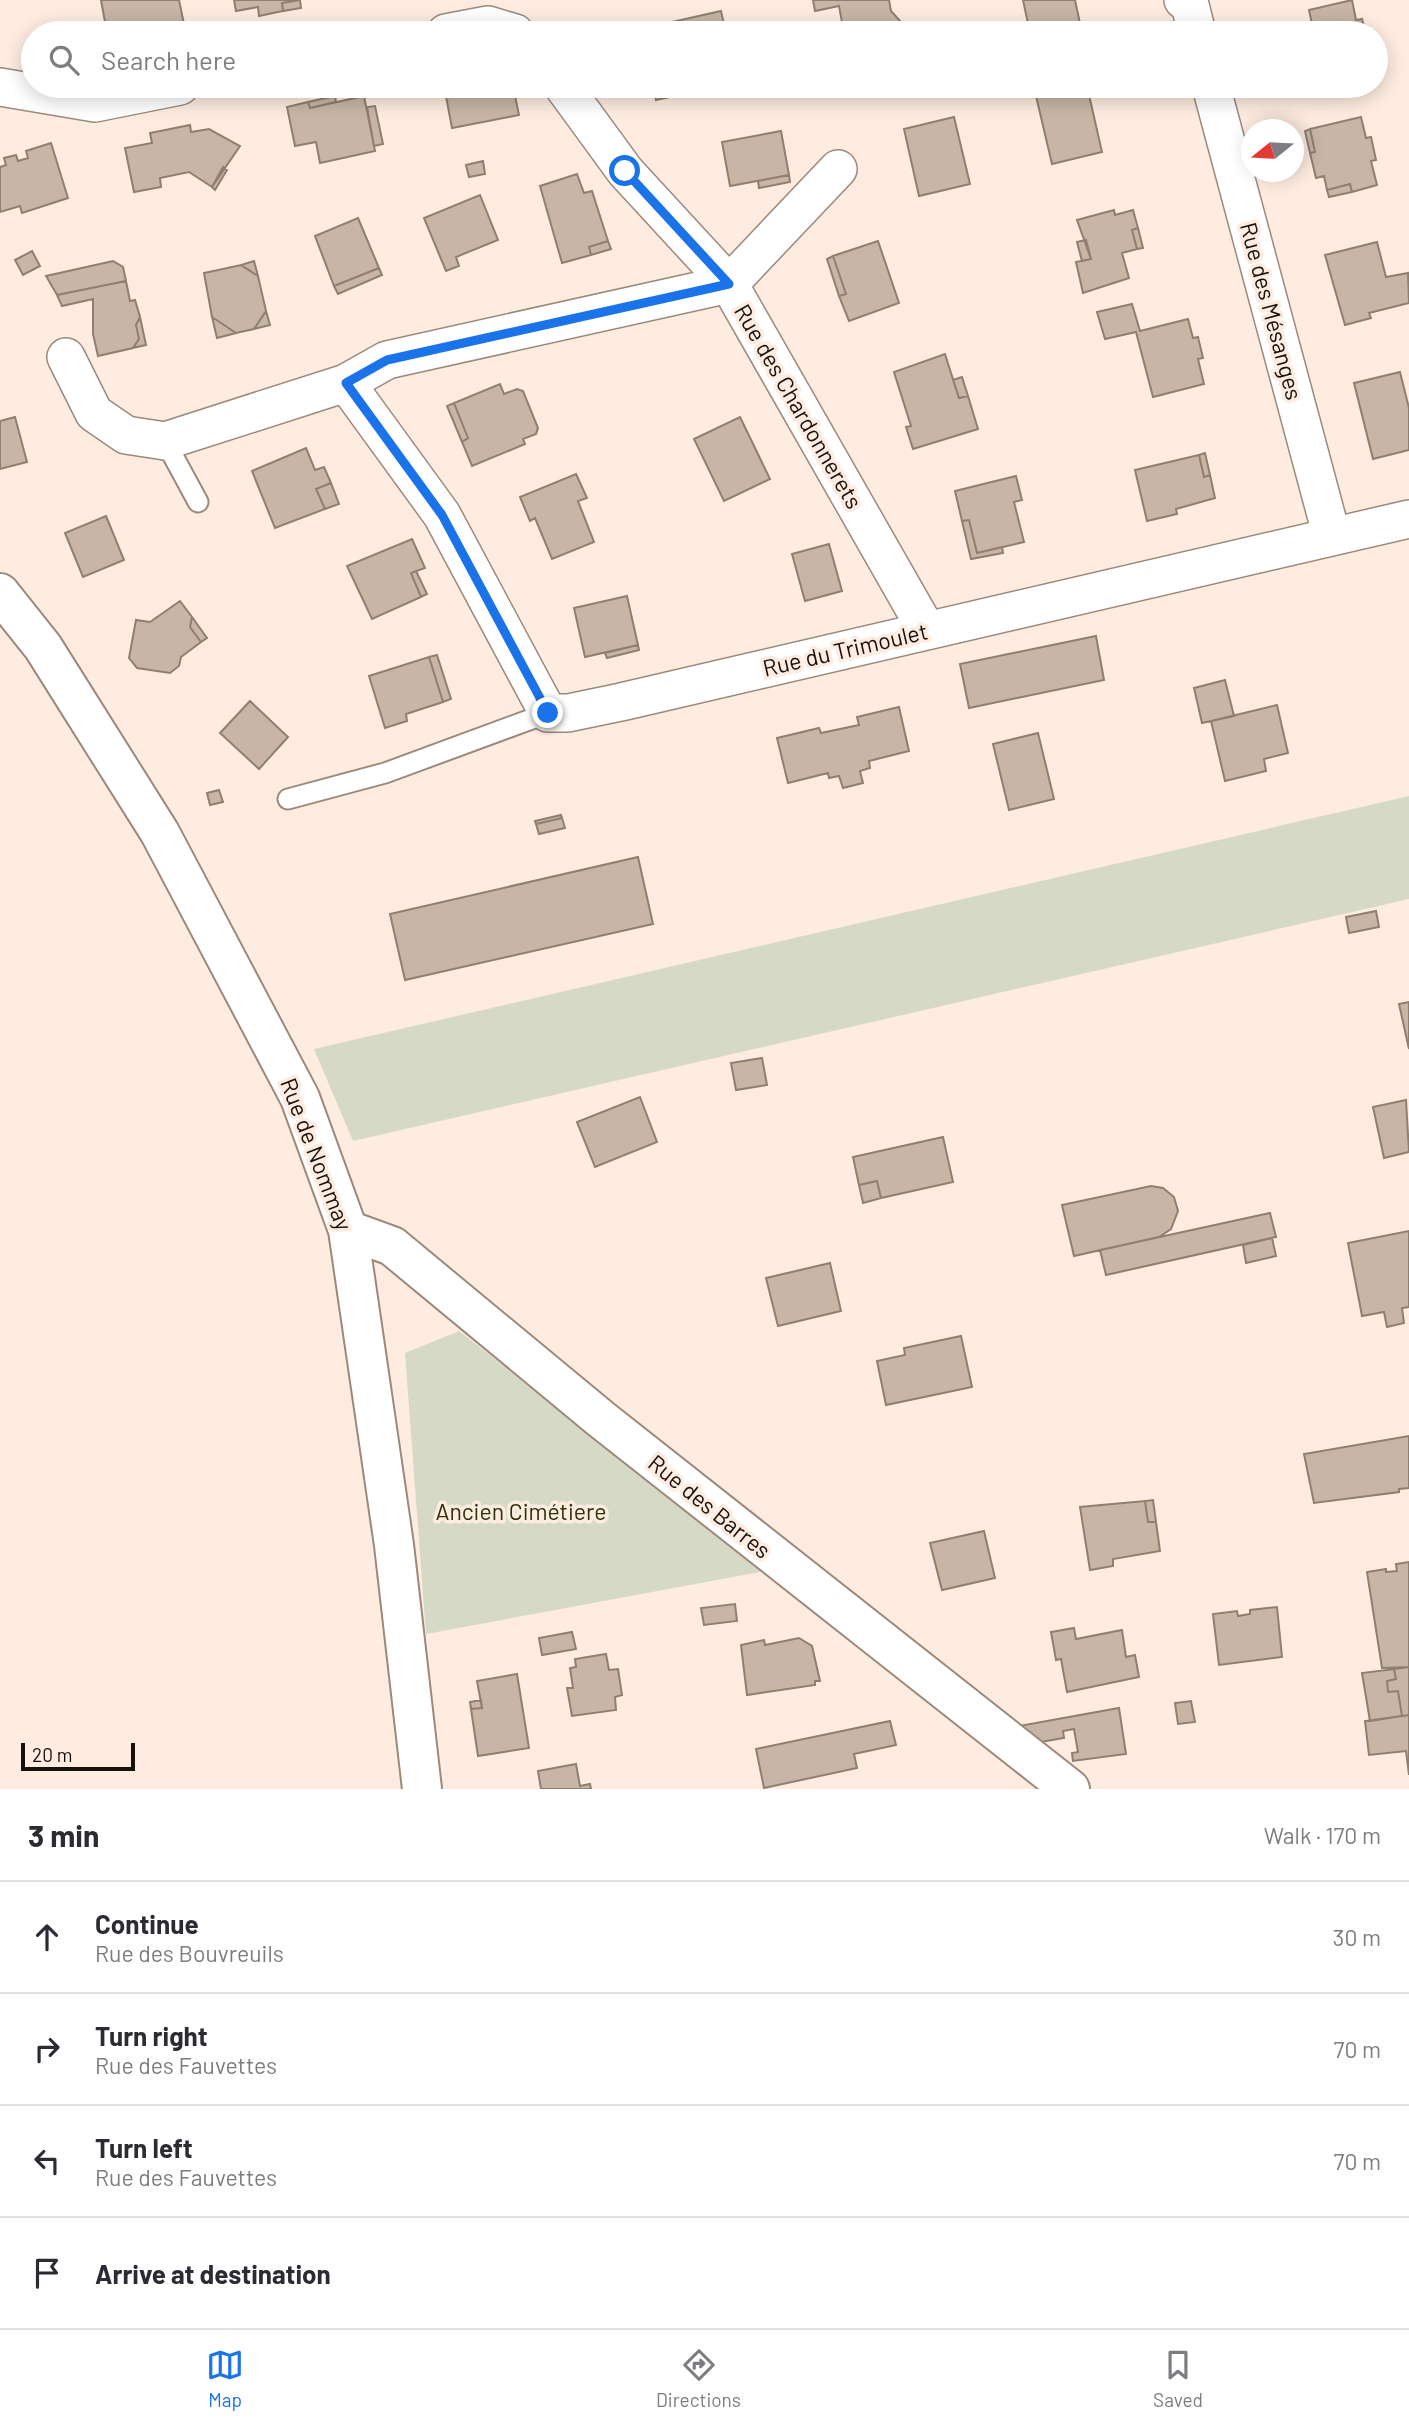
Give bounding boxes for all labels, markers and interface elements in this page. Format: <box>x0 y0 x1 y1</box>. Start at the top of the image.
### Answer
search box <box>21 21 1388 98</box>
icon: search <box>45 41 83 79</box>
text: Search here <box>101 44 236 75</box>
north arrow <box>1241 119 1304 182</box>
route start <box>609 155 640 186</box>
street label: Rue des Mésanges <box>1235 219 1309 403</box>
street label: Rue des Chardonnerets <box>729 299 869 513</box>
street label: Rue du Trimoulet <box>760 616 930 682</box>
route end <box>532 697 563 728</box>
street label: Rue de Nommay <box>275 1074 359 1235</box>
street label: Rue des Barres <box>643 1448 777 1564</box>
park label: Ancien Cimétiere <box>435 1497 607 1525</box>
scale bar <box>21 1740 135 1772</box>
text: 20 m <box>32 1743 72 1766</box>
text: 3 min <box>28 1817 99 1853</box>
text: Walk · 170 m <box>1264 1821 1381 1849</box>
text: Continue <box>95 1908 199 1939</box>
icon: ahead <box>28 1918 66 1956</box>
text: 30 m <box>1333 1923 1381 1951</box>
text: Rue des Bouvreuils <box>95 1939 284 1967</box>
text: Turn right <box>95 2020 208 2051</box>
icon: right <box>28 2030 66 2068</box>
text: 70 m <box>1334 2035 1381 2063</box>
text: Rue des Fauvettes <box>95 2051 277 2079</box>
text: Turn left <box>95 2132 193 2163</box>
icon: left <box>28 2142 66 2180</box>
text: 70 m <box>1334 2147 1381 2175</box>
text: Rue des Fauvettes <box>95 2163 277 2191</box>
icon: arrive <box>28 2254 66 2292</box>
text: Arrive at destination <box>95 2258 331 2289</box>
tab: Map <box>206 2346 244 2411</box>
tab: Directions <box>656 2346 741 2411</box>
tab: Saved <box>1153 2346 1203 2411</box>

